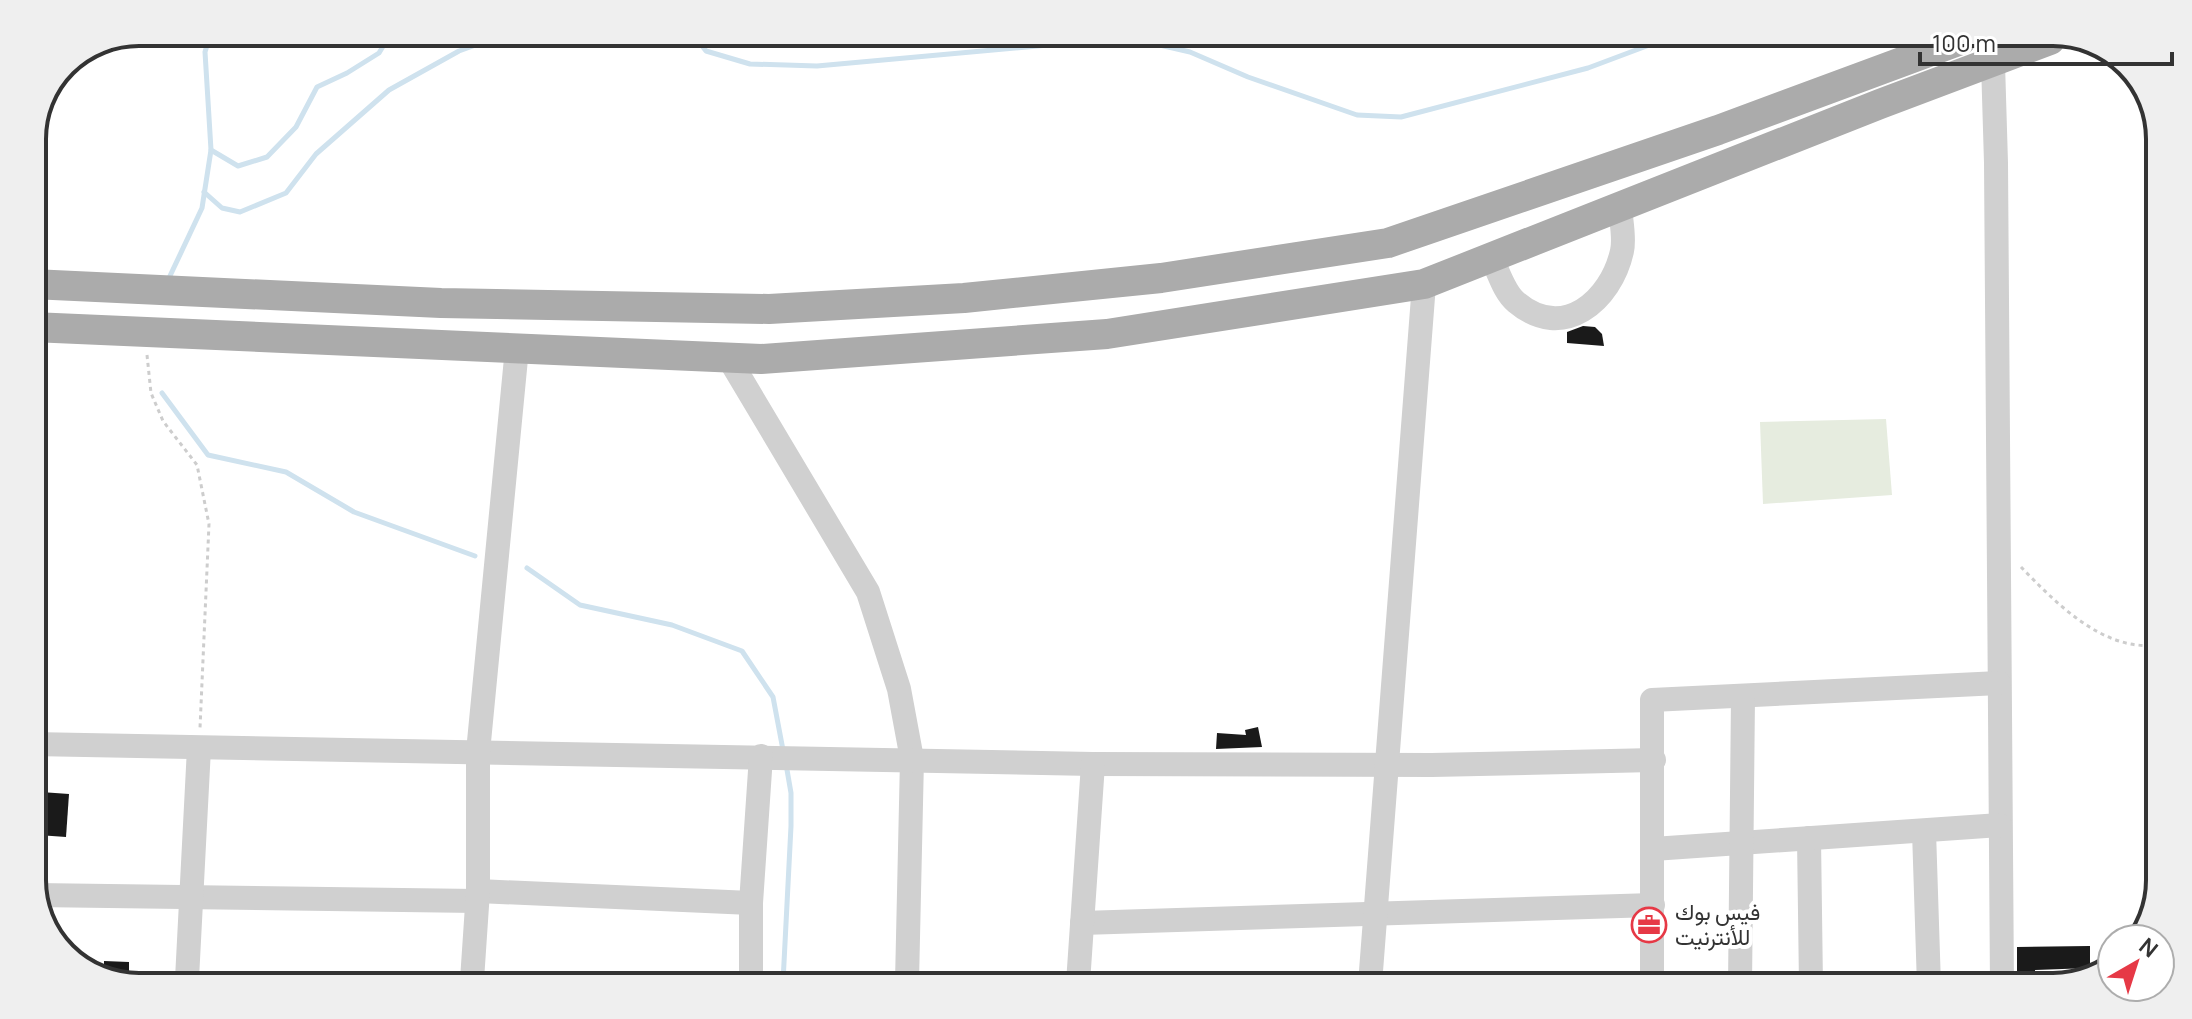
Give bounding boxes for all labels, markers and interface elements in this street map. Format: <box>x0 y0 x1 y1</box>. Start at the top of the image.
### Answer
scale bar <box>1920 16 2172 66</box>
text: 100 m <box>1932 26 1996 59</box>
place label: فيس بوك للأنترنيت <box>1675 897 1760 952</box>
office icon: فيس بوك للأنترنيت <box>1630 906 1668 944</box>
north arrow <box>2096 923 2176 1003</box>
text: N <box>2133 931 2164 964</box>

